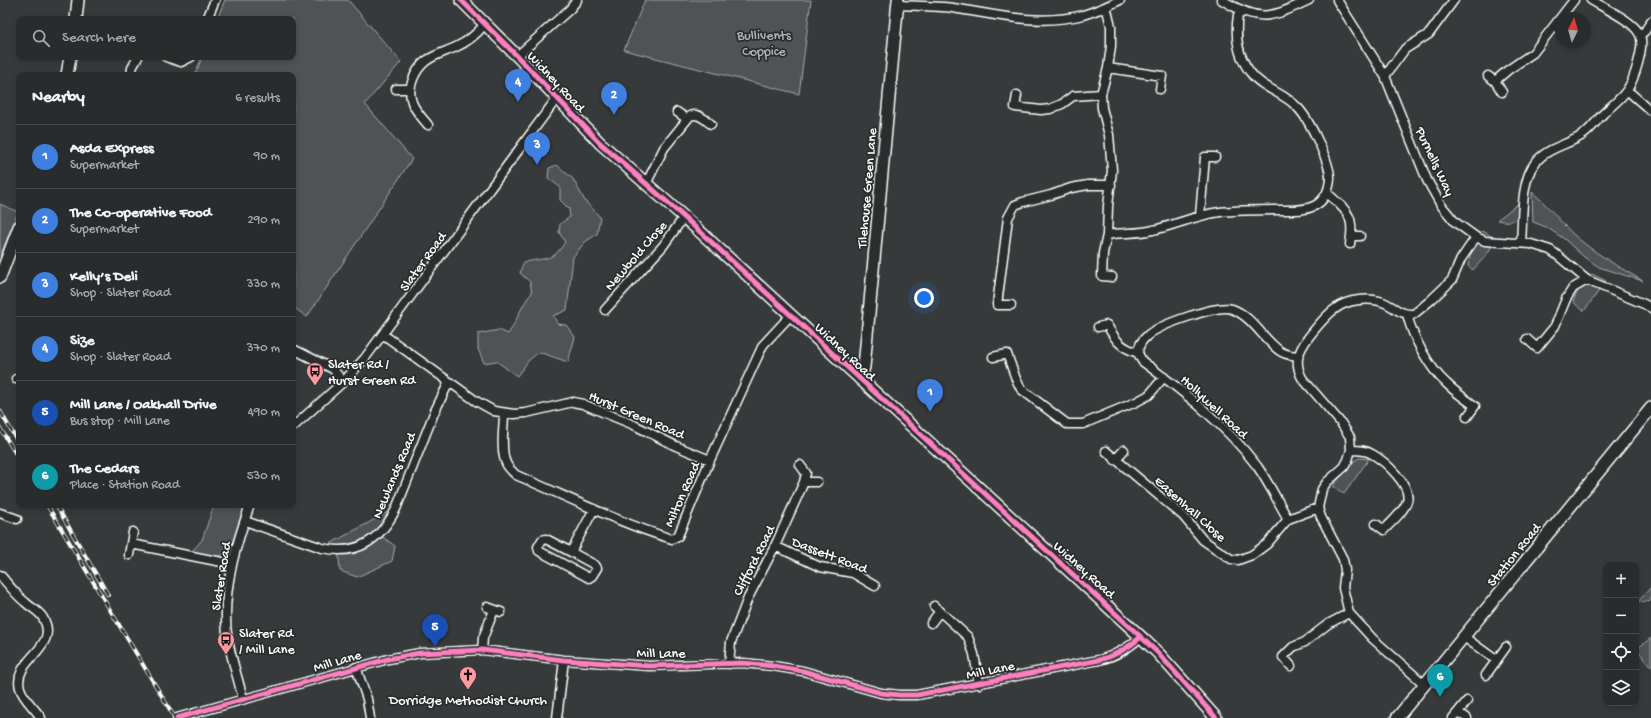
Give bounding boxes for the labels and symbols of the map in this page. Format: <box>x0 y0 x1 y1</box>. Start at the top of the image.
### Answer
north arrow <box>1555 12 1591 48</box>
park label: Bullivents Coppice <box>736 28 792 61</box>
street label: Widney Road <box>522 48 589 118</box>
pin: 4 <box>505 69 531 102</box>
pin: 2 <box>601 82 627 115</box>
street label: Purnells Way <box>1410 124 1457 199</box>
street label: Tilehouse Green Lane <box>855 127 882 250</box>
pin: 3 <box>524 132 550 165</box>
street label: Newbold Close <box>602 218 672 295</box>
street label: Slater Road <box>397 228 452 295</box>
your location <box>914 288 934 308</box>
street label: Widney Road <box>810 320 880 387</box>
place label: Slater Rd / Hurst Green Rd <box>328 357 417 390</box>
bus stop icon: Slater Rd / Hurst Green Rd <box>305 361 325 386</box>
street label: Hollywell Road <box>1176 372 1252 445</box>
pin: 1 <box>917 379 943 412</box>
street label: Hurst Green Road <box>586 388 688 445</box>
street label: Newlands Road <box>370 429 422 522</box>
street label: Milton Road <box>661 458 706 530</box>
street label: Easenhall Close <box>1150 473 1229 547</box>
street label: Station Road <box>1484 519 1547 591</box>
street label: Clifford Road <box>730 522 781 599</box>
street label: Dassett Road <box>788 534 871 579</box>
street label: Slater Road <box>209 539 237 612</box>
street label: Widney Road <box>1049 539 1119 604</box>
pin: 5 <box>422 614 448 647</box>
place label: Slater Rd / Mill Lane <box>239 626 295 659</box>
bus stop icon: Slater Rd / Mill Lane <box>216 630 236 655</box>
street label: Mill Lane <box>636 646 686 663</box>
street label: Mill Lane <box>312 647 364 677</box>
street label: Mill Lane <box>965 658 1017 684</box>
pin: 6 <box>1427 664 1453 697</box>
church icon: Dorridge Methodist Church <box>458 665 478 690</box>
place label: Dorridge Methodist Church <box>388 693 547 710</box>

